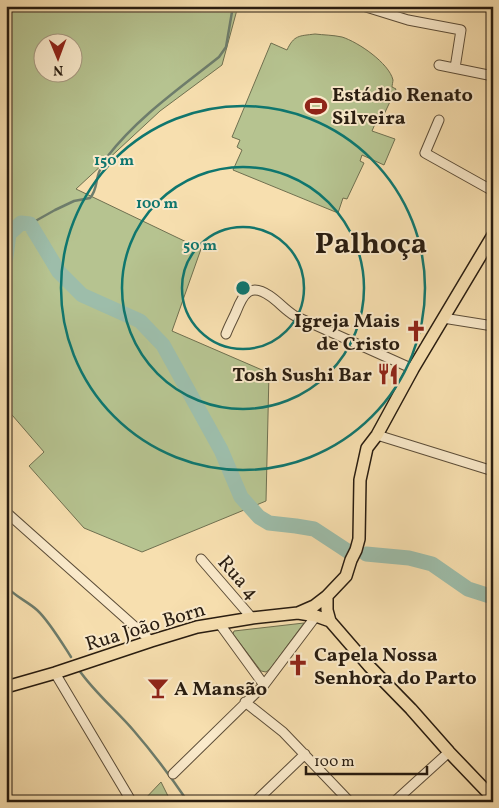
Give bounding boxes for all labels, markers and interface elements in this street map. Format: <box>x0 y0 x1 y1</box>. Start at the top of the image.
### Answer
north arrow <box>32 32 82 82</box>
text: N <box>53 60 63 79</box>
place label: Estádio Renato Silveira <box>332 82 473 133</box>
sports icon: Estádio Renato Silveira <box>303 93 329 119</box>
text: 150 m <box>94 151 134 172</box>
text: 100 m <box>136 194 179 215</box>
district label: Palhoça <box>315 224 427 266</box>
text: 50 m <box>183 236 217 257</box>
centre of rings <box>234 279 252 297</box>
place label: Igreja Mais de Cristo <box>294 308 400 359</box>
church icon: Igreja Mais de Cristo <box>403 318 429 344</box>
restaurant icon: Tosh Sushi Bar <box>375 361 401 387</box>
place label: Tosh Sushi Bar <box>232 362 372 390</box>
street label: Rua 4 <box>210 550 265 607</box>
street label: Rua João Born <box>82 596 209 659</box>
place label: Capela Nossa Senhora do Parto <box>314 642 477 693</box>
church icon: Capela Nossa Senhora do Parto <box>285 652 311 678</box>
bar icon: A Mansão <box>145 675 171 701</box>
place label: A Mansão <box>174 676 267 704</box>
scale bar <box>306 743 428 775</box>
text: 100 m <box>314 752 354 773</box>

